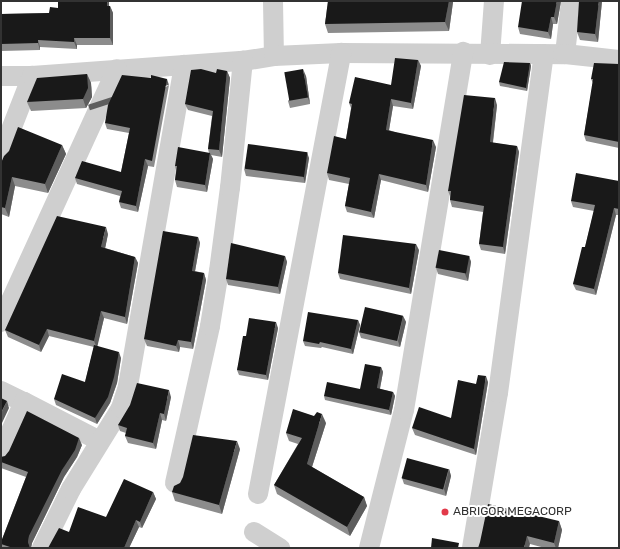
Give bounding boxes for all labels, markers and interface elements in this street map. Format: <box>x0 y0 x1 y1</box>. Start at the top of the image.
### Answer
place label: ABRIGOR MEGACORP <box>453 505 572 519</box>
marker: ABRIGOR MEGACORP <box>440 507 450 517</box>

